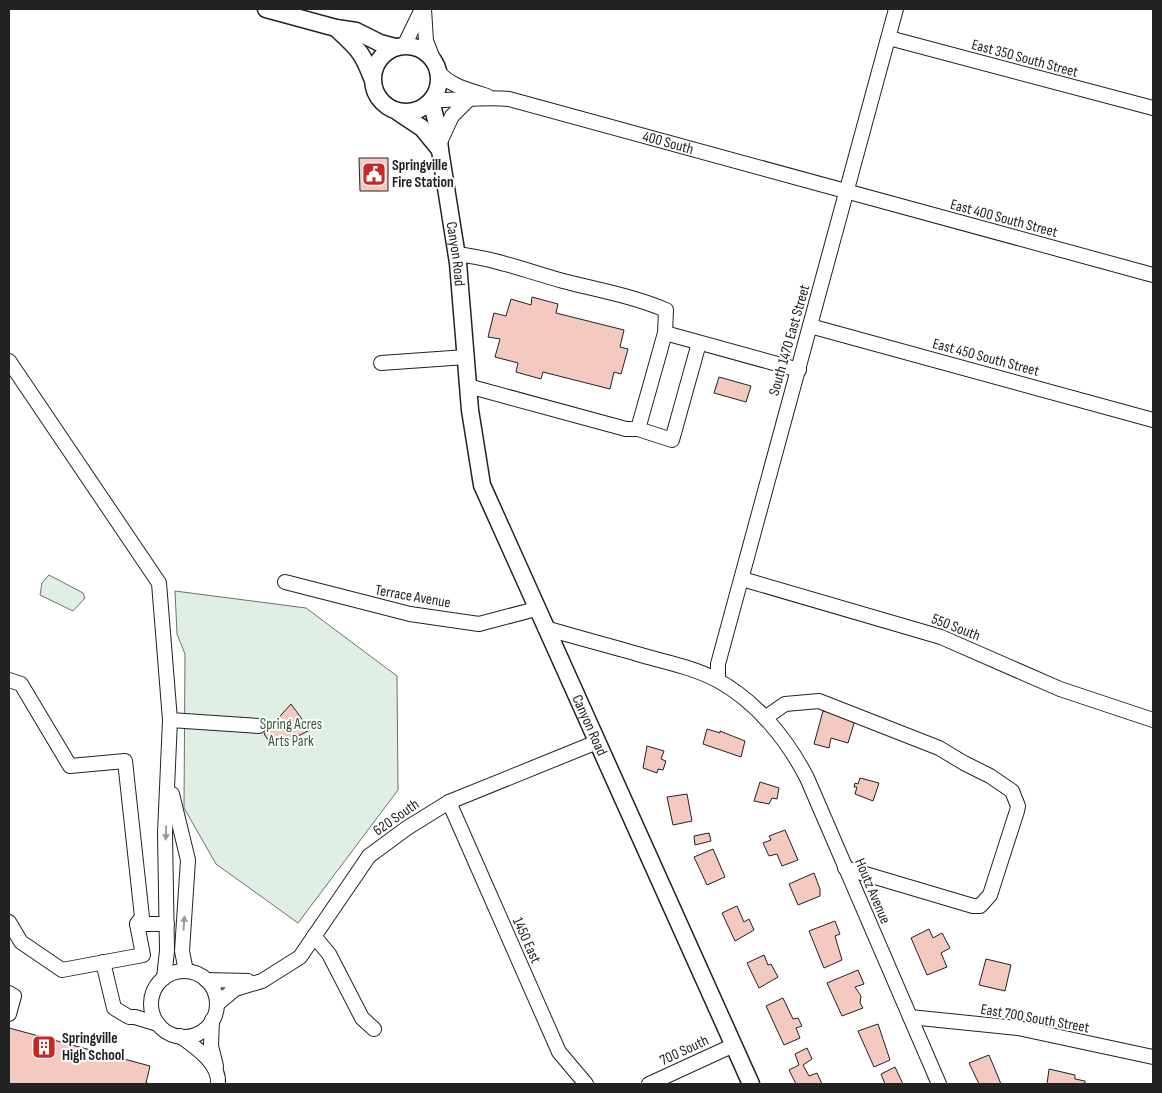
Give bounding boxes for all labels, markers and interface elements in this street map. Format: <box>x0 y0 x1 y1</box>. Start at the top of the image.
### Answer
street label: East 350 South Street <box>970 35 1081 82</box>
street label: 400 South <box>640 127 696 159</box>
place label: Springville Fire Station <box>392 156 454 192</box>
public building icon: Springville Fire Station <box>361 161 387 187</box>
street label: East 400 South Street <box>948 195 1060 242</box>
street label: Canyon Road <box>442 220 469 287</box>
street label: South 1470 East Street <box>765 282 815 398</box>
street label: East 450 South Street <box>931 334 1042 381</box>
street label: Terrace Avenue <box>374 581 452 612</box>
street label: 550 South <box>929 609 983 645</box>
street label: Canyon Road <box>567 692 611 759</box>
park label: Spring Acres Arts Park <box>260 715 322 751</box>
street label: 620 South <box>370 795 423 840</box>
one-way arrow <box>162 825 170 841</box>
street label: Houtz Avenue <box>850 856 895 927</box>
street label: 1450 East <box>508 914 545 967</box>
one-way arrow <box>180 915 188 931</box>
street label: East 700 South Street <box>979 1000 1091 1037</box>
place label: Springville High School <box>62 1029 124 1065</box>
street label: 700 South <box>657 1031 712 1070</box>
building icon: Springville High School <box>31 1034 57 1060</box>

